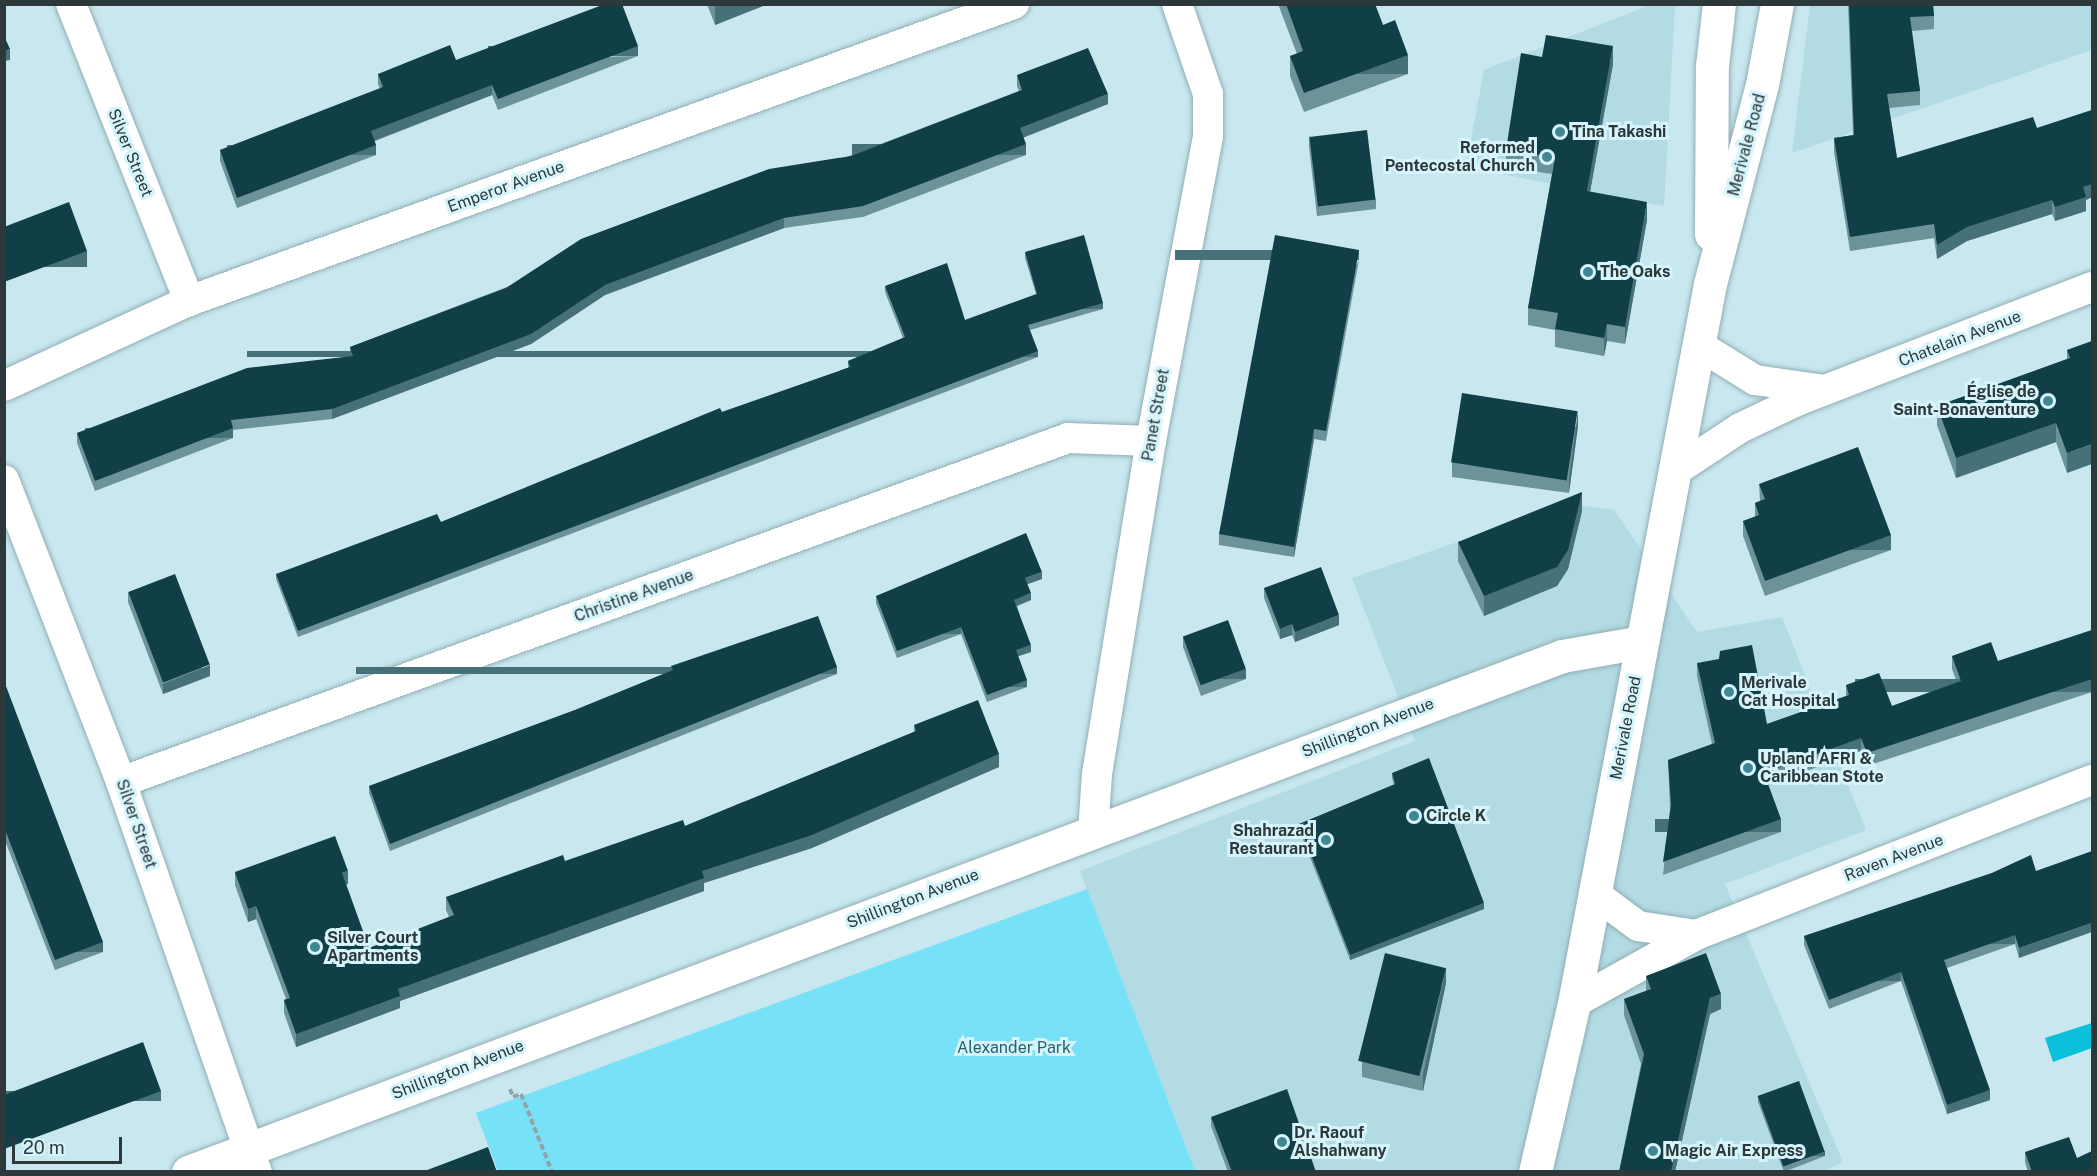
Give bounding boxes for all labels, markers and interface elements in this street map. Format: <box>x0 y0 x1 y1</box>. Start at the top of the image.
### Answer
street label: Merivale Road <box>1724 92 1770 198</box>
street label: Silver Street <box>104 106 156 200</box>
place label: Tina Takashi <box>1572 122 1666 142</box>
marker: Tina Takashi <box>1553 125 1567 139</box>
place label: Reformed Pentecostal Church <box>1385 138 1535 176</box>
marker: Reformed Pentecostal Church <box>1540 150 1554 164</box>
street label: Emperor Avenue <box>445 157 567 217</box>
place label: The Oaks <box>1600 262 1670 282</box>
marker: The Oaks <box>1581 265 1595 279</box>
street label: Chatelain Avenue <box>1896 307 2024 371</box>
street label: Panet Street <box>1138 367 1174 463</box>
place label: Église de Saint-Bonaventure <box>1893 382 2036 420</box>
marker: Église de Saint-Bonaventure <box>2041 394 2055 408</box>
street label: Christine Avenue <box>572 565 696 627</box>
place label: Merivale Cat Hospital <box>1741 673 1836 711</box>
street label: Merivale Road <box>1607 674 1645 782</box>
marker: Merivale Cat Hospital <box>1722 685 1736 699</box>
street label: Shillington Avenue <box>1299 694 1437 762</box>
place label: Upland AFRI & Caribbean Stote <box>1760 749 1884 787</box>
marker: Upland AFRI & Caribbean Stote <box>1741 761 1755 775</box>
street label: Silver Street <box>112 777 160 871</box>
place label: Circle K <box>1426 806 1486 826</box>
marker: Circle K <box>1407 809 1421 823</box>
place label: Shahrazad Restaurant <box>1229 821 1314 859</box>
street label: Raven Avenue <box>1842 830 1946 886</box>
marker: Shahrazad Restaurant <box>1319 833 1333 847</box>
street label: Shillington Avenue <box>844 865 982 933</box>
place label: Silver Court Apartments <box>327 928 418 966</box>
marker: Silver Court Apartments <box>308 940 322 954</box>
street label: Shillington Avenue <box>389 1036 527 1104</box>
park label: Alexander Park <box>957 1038 1071 1058</box>
place label: Dr. Raouf Alshahwany <box>1294 1123 1386 1161</box>
scale bar <box>15 1125 124 1163</box>
marker: Dr. Raouf Alshahwany <box>1275 1135 1289 1149</box>
text: 20 m <box>23 1137 65 1158</box>
place label: Magic Air Express <box>1665 1141 1803 1161</box>
marker: Magic Air Express <box>1646 1144 1660 1158</box>

